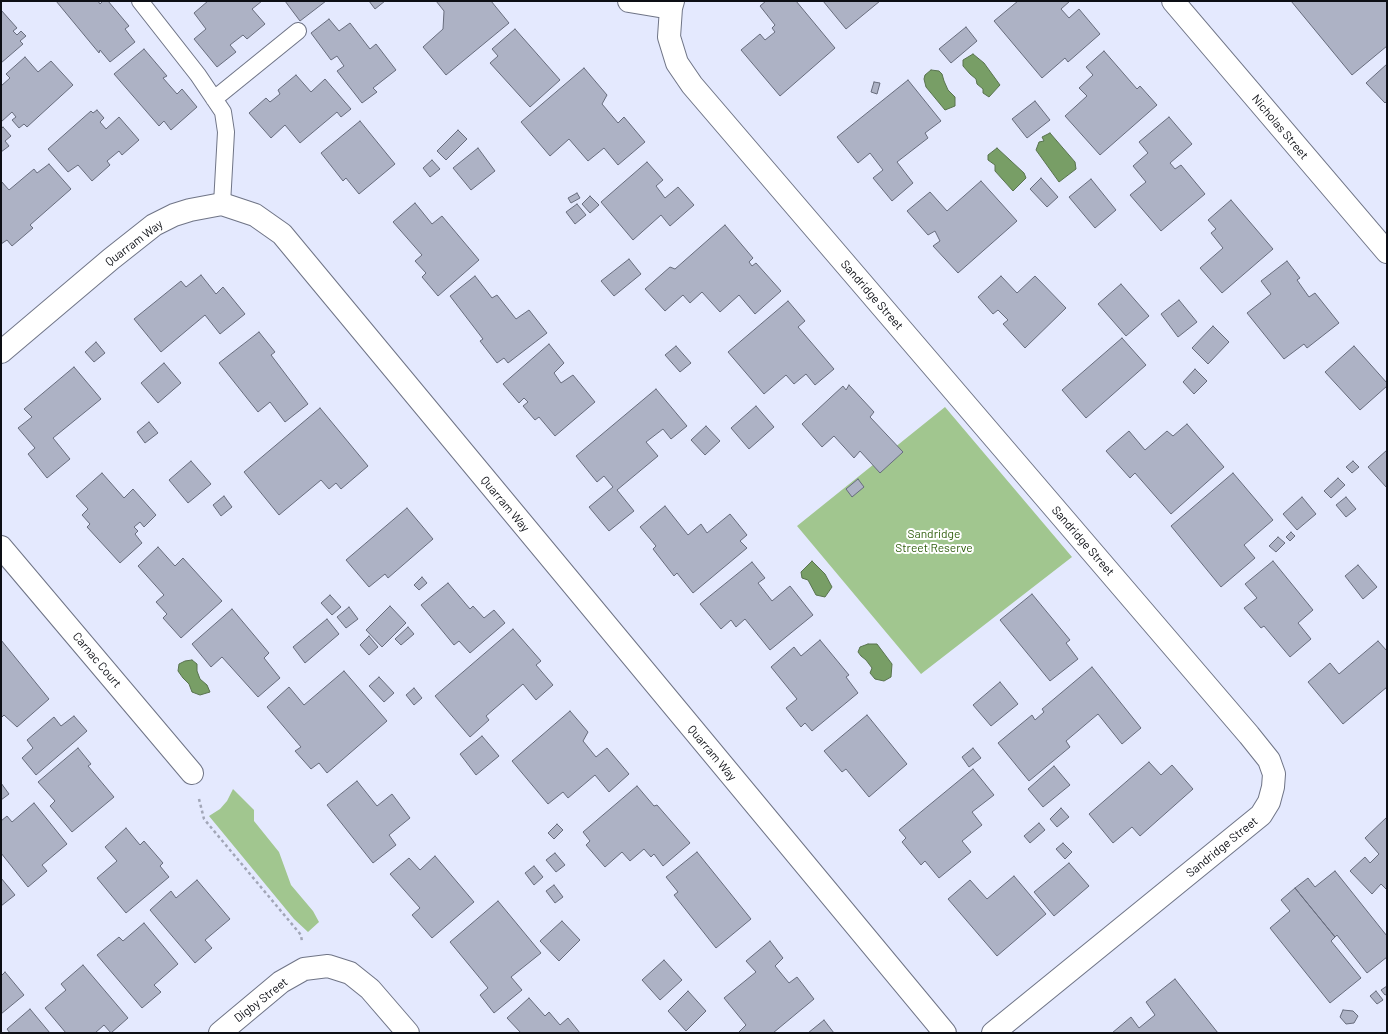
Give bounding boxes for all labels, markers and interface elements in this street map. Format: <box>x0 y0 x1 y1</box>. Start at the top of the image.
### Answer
street label: Nicholas Street <box>1249 92 1311 162</box>
street label: Quarram Way <box>102 217 166 269</box>
street label: Sandridge Street <box>838 257 906 333</box>
street label: Quarram Way <box>478 473 532 535</box>
street label: Sandridge Street <box>1049 503 1117 579</box>
park label: Sandridge Street Reserve <box>895 527 973 555</box>
street label: Carnac Court <box>70 629 124 691</box>
street label: Quarram Way <box>685 722 739 784</box>
street label: Sandridge Street <box>1183 814 1261 880</box>
street label: Digby Street <box>231 975 291 1025</box>

